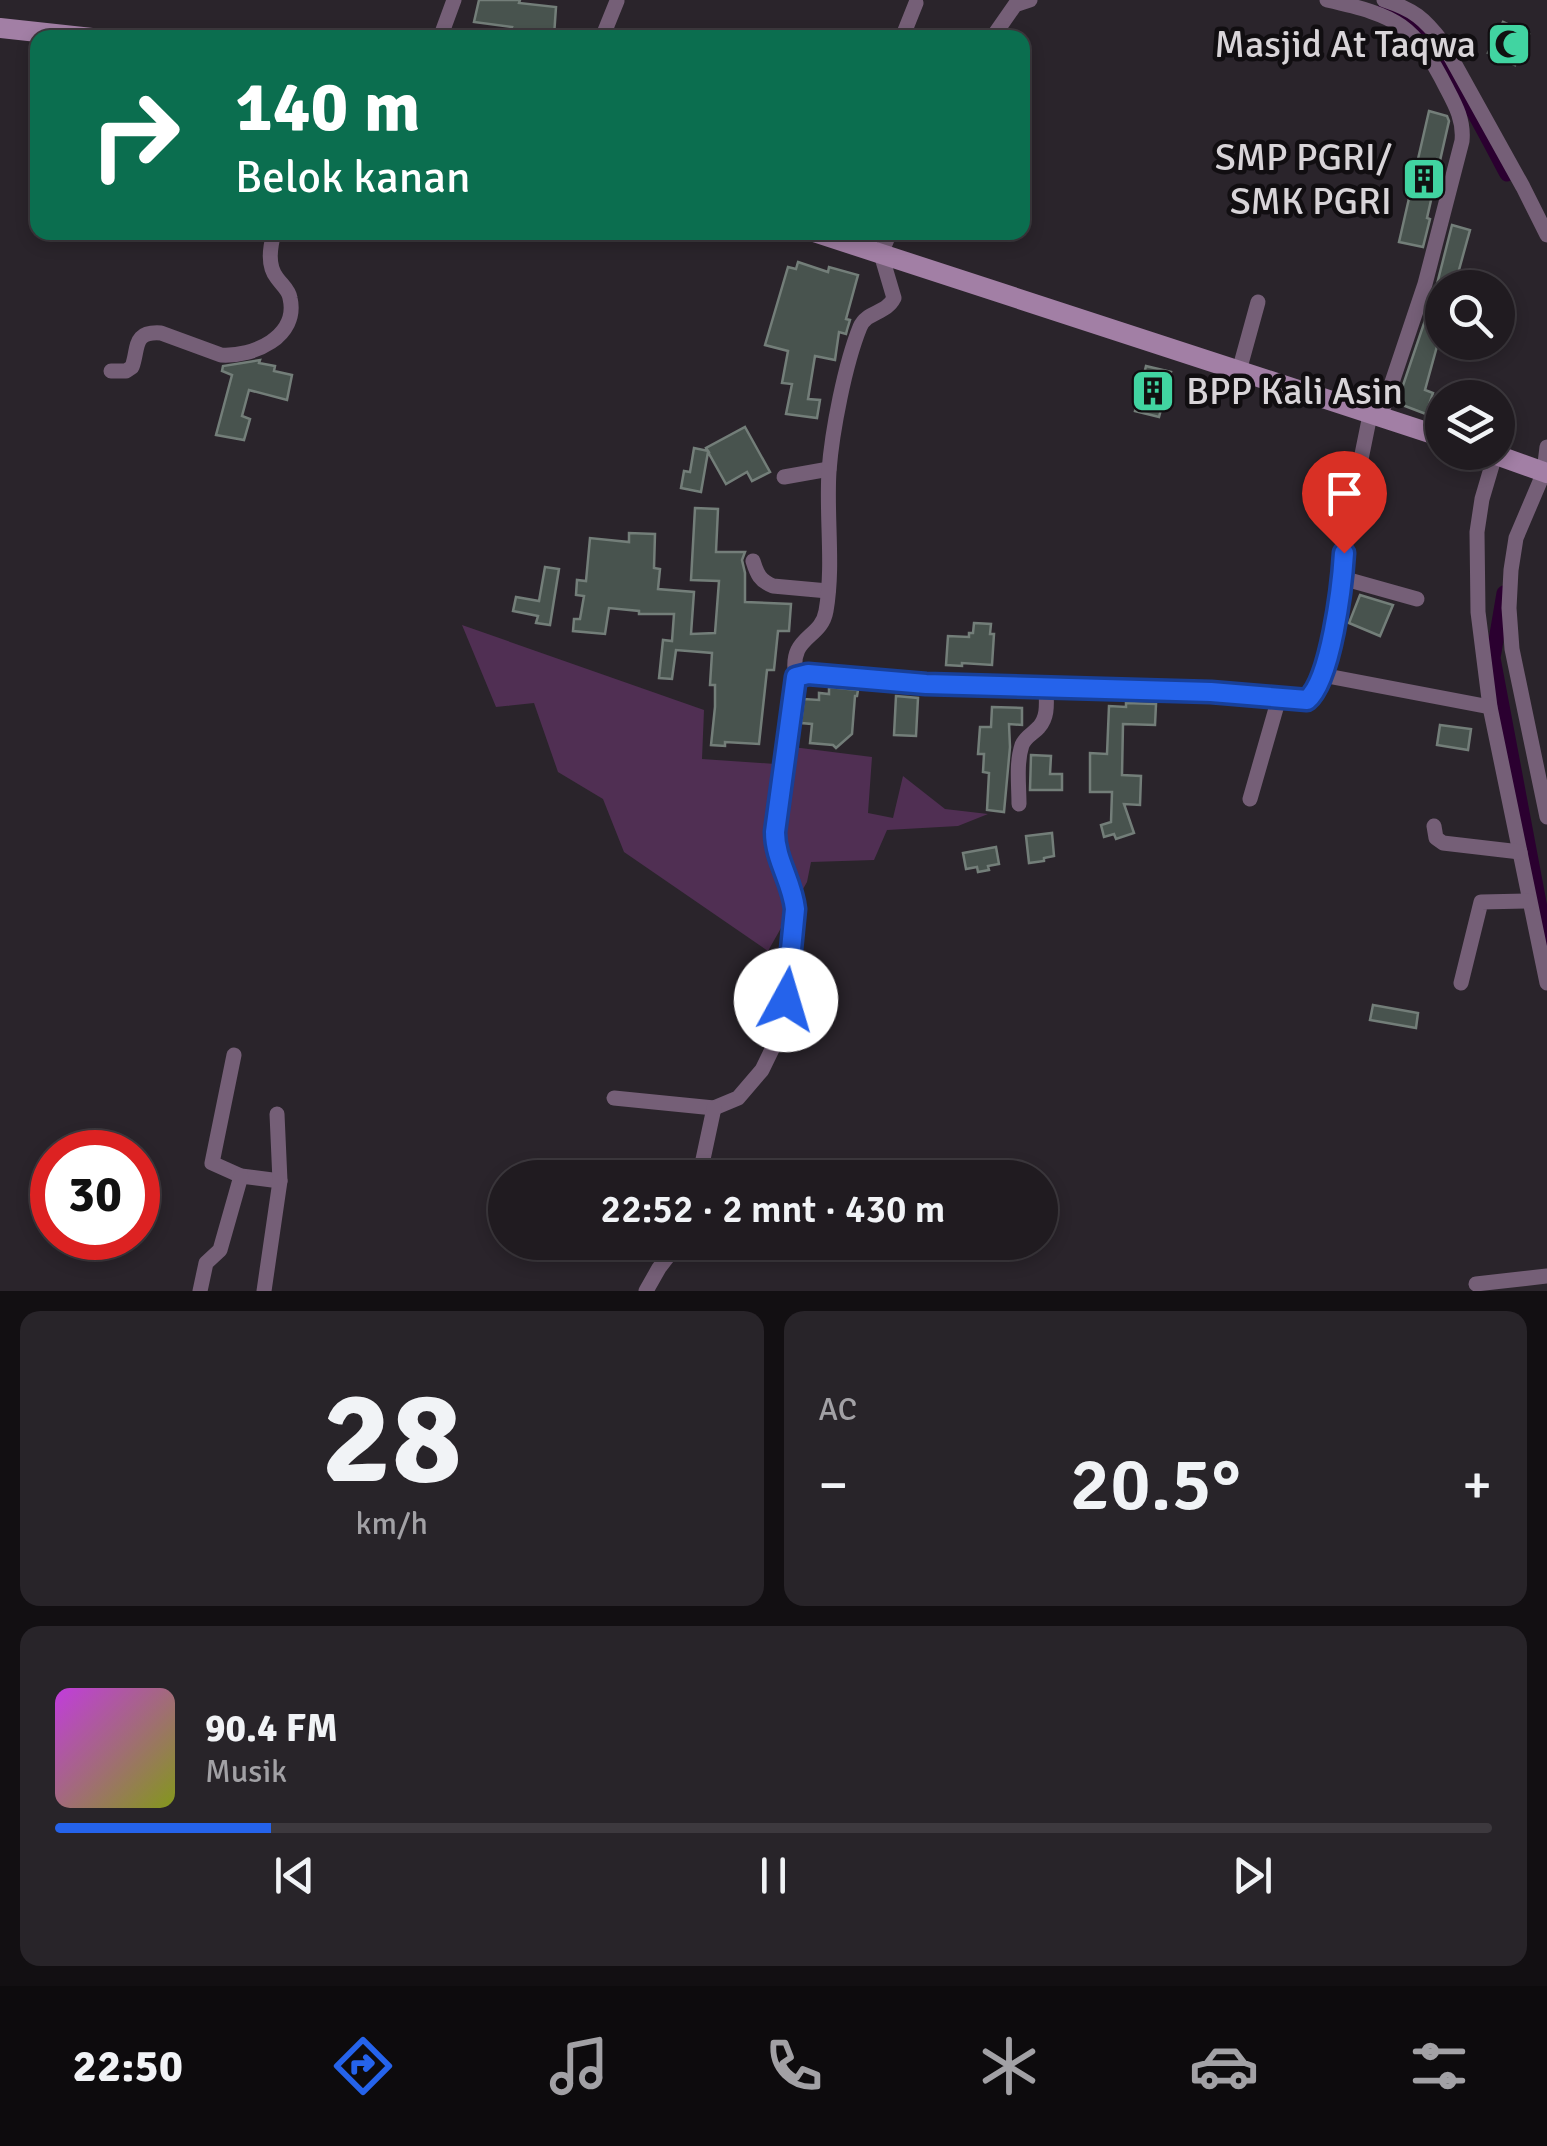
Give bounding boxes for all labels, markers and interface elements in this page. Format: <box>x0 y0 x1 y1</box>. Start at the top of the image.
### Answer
place label: Masjid At Taqwa <box>1214 21 1476 68</box>
mosque icon: Masjid At Taqwa <box>1486 21 1532 67</box>
text: 140 m <box>235 64 420 150</box>
icon: right <box>70 70 200 200</box>
place label: SMP PGRI/ SMK PGRI <box>1215 134 1392 225</box>
text: Belok kanan <box>235 150 471 205</box>
building icon: SMP PGRI/ SMK PGRI <box>1401 156 1447 202</box>
map controls <box>1425 270 1515 470</box>
button: search <box>1425 270 1515 360</box>
building icon: BPP Kali Asin <box>1130 368 1176 414</box>
place label: BPP Kali Asin <box>1186 368 1403 415</box>
button: layers <box>1425 380 1515 470</box>
pin <box>1302 451 1387 554</box>
icon: arrive <box>1317 466 1372 521</box>
position arrow <box>734 948 838 1052</box>
speed limit sign: 30 <box>30 1130 160 1260</box>
text: 22:52 · 2 mnt · 430 m <box>601 1186 945 1233</box>
text: 28 <box>322 1359 462 1519</box>
text: AC <box>819 1390 857 1429</box>
text: 20.5° <box>1070 1438 1241 1531</box>
text: − <box>819 1451 848 1519</box>
text: + <box>1462 1451 1492 1519</box>
text: km/h <box>356 1504 428 1543</box>
text: 90.4 FM <box>205 1705 338 1752</box>
text: Musik <box>205 1752 287 1791</box>
icon: previous <box>267 1848 322 1903</box>
icon: pause <box>746 1848 801 1903</box>
icon: next <box>1225 1848 1280 1903</box>
icon: directions <box>328 2031 398 2101</box>
icon: music <box>544 2031 614 2101</box>
icon: phone <box>759 2031 829 2101</box>
icon: climate <box>974 2031 1044 2101</box>
icon: car <box>1189 2031 1259 2101</box>
icon: filters <box>1404 2031 1474 2101</box>
text: 22:50 <box>73 2039 183 2094</box>

